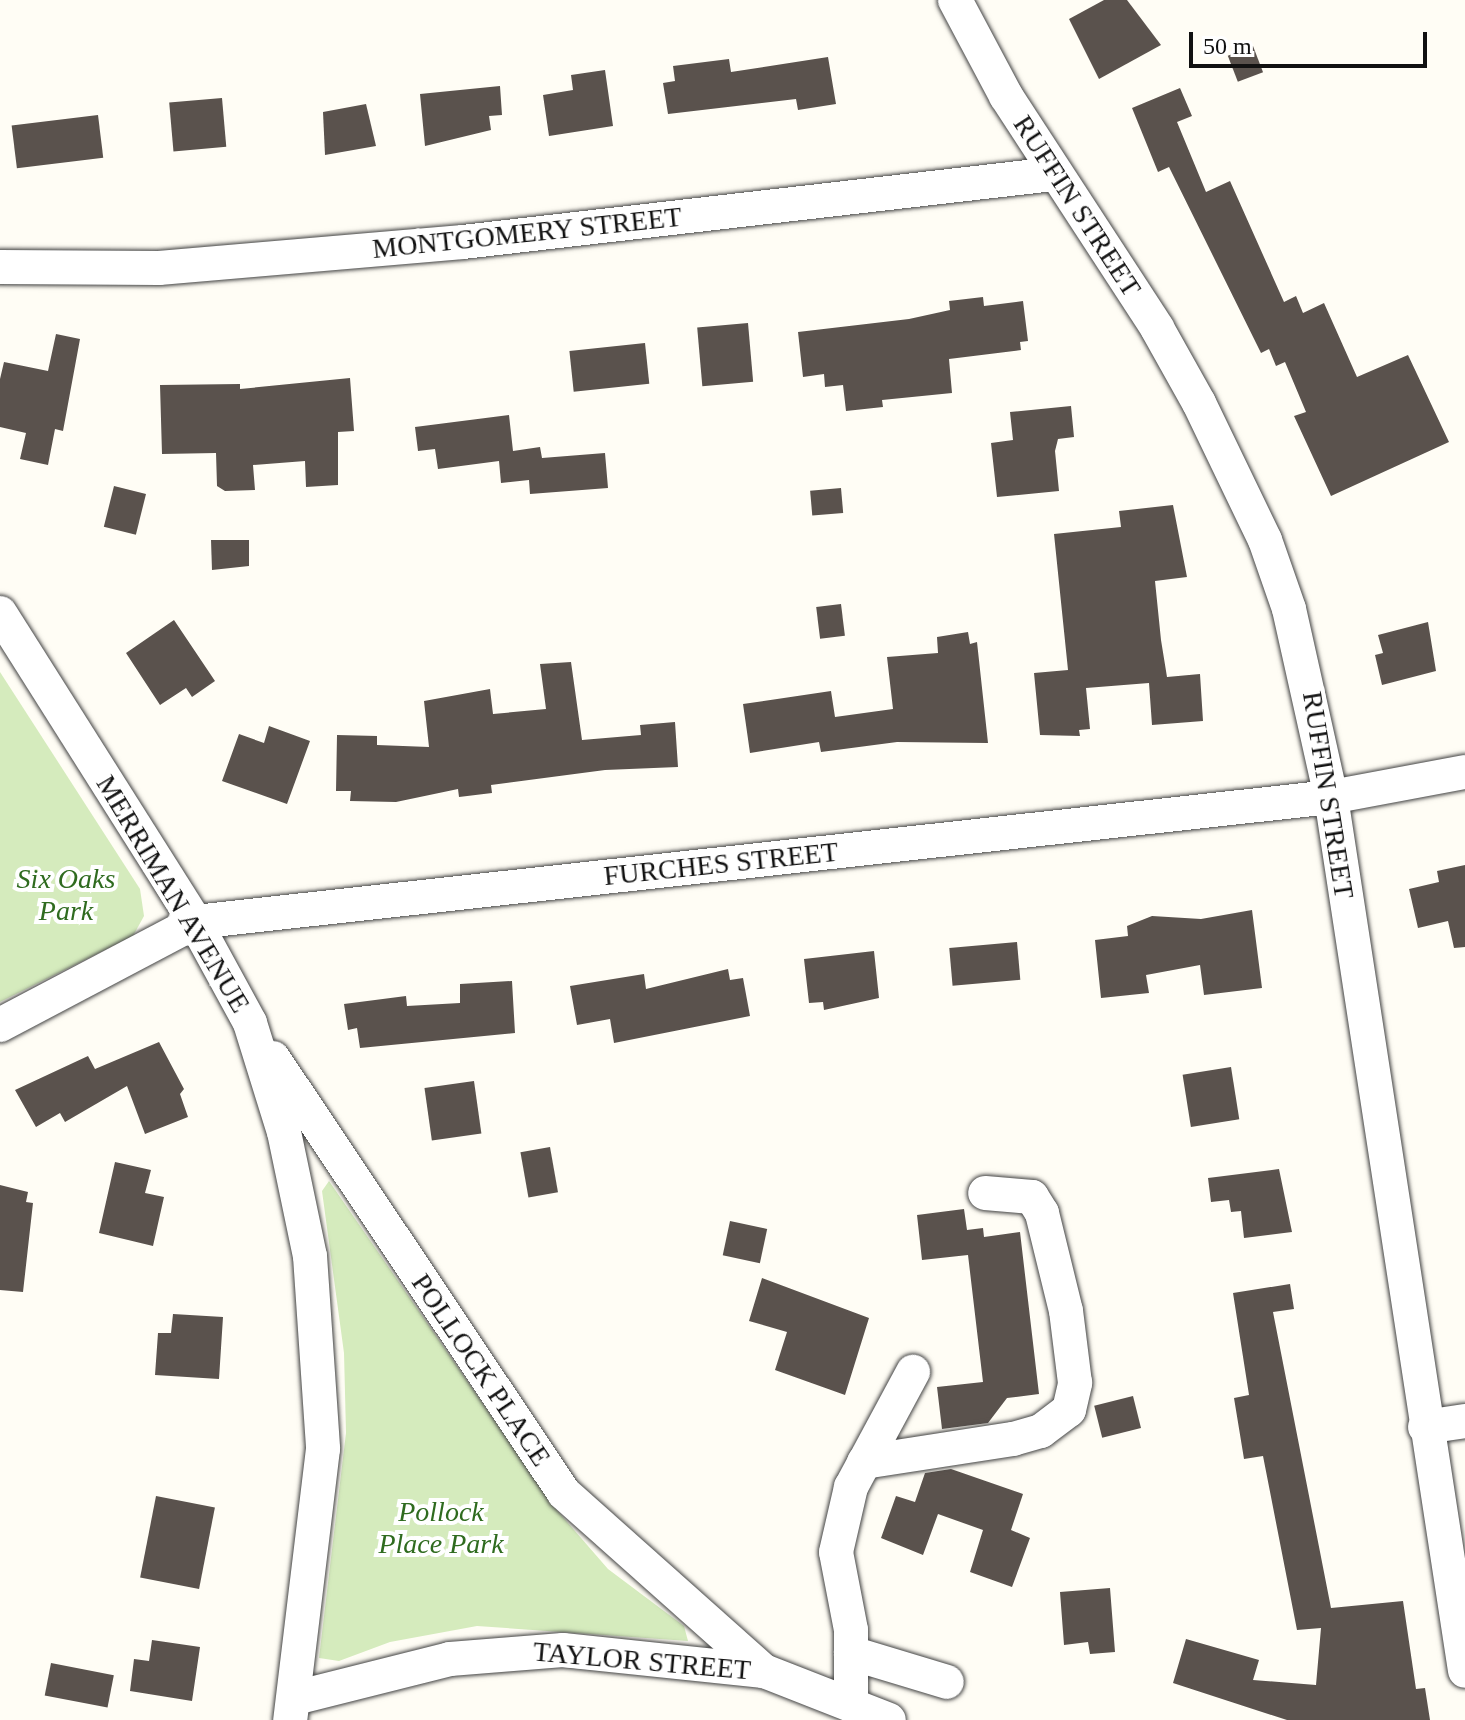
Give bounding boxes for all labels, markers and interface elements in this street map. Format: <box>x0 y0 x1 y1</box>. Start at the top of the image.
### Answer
scale bar <box>1193 16 1431 66</box>
text: 50 m <box>1203 33 1252 59</box>
street label: RUFFIN STREET <box>1006 109 1148 303</box>
street label: MONTGOMERY STREET <box>370 200 684 266</box>
street label: RUFFIN STREET <box>1295 689 1361 901</box>
street label: MERRIMAN AVENUE <box>88 769 258 1019</box>
street label: FURCHES STREET <box>602 835 840 893</box>
park label: Six Oaks Park <box>17 862 115 928</box>
street label: POLLOCK PLACE <box>404 1267 558 1473</box>
park label: Pollock Place Park <box>378 1495 504 1561</box>
street label: TAYLOR STREET <box>532 1635 752 1687</box>

